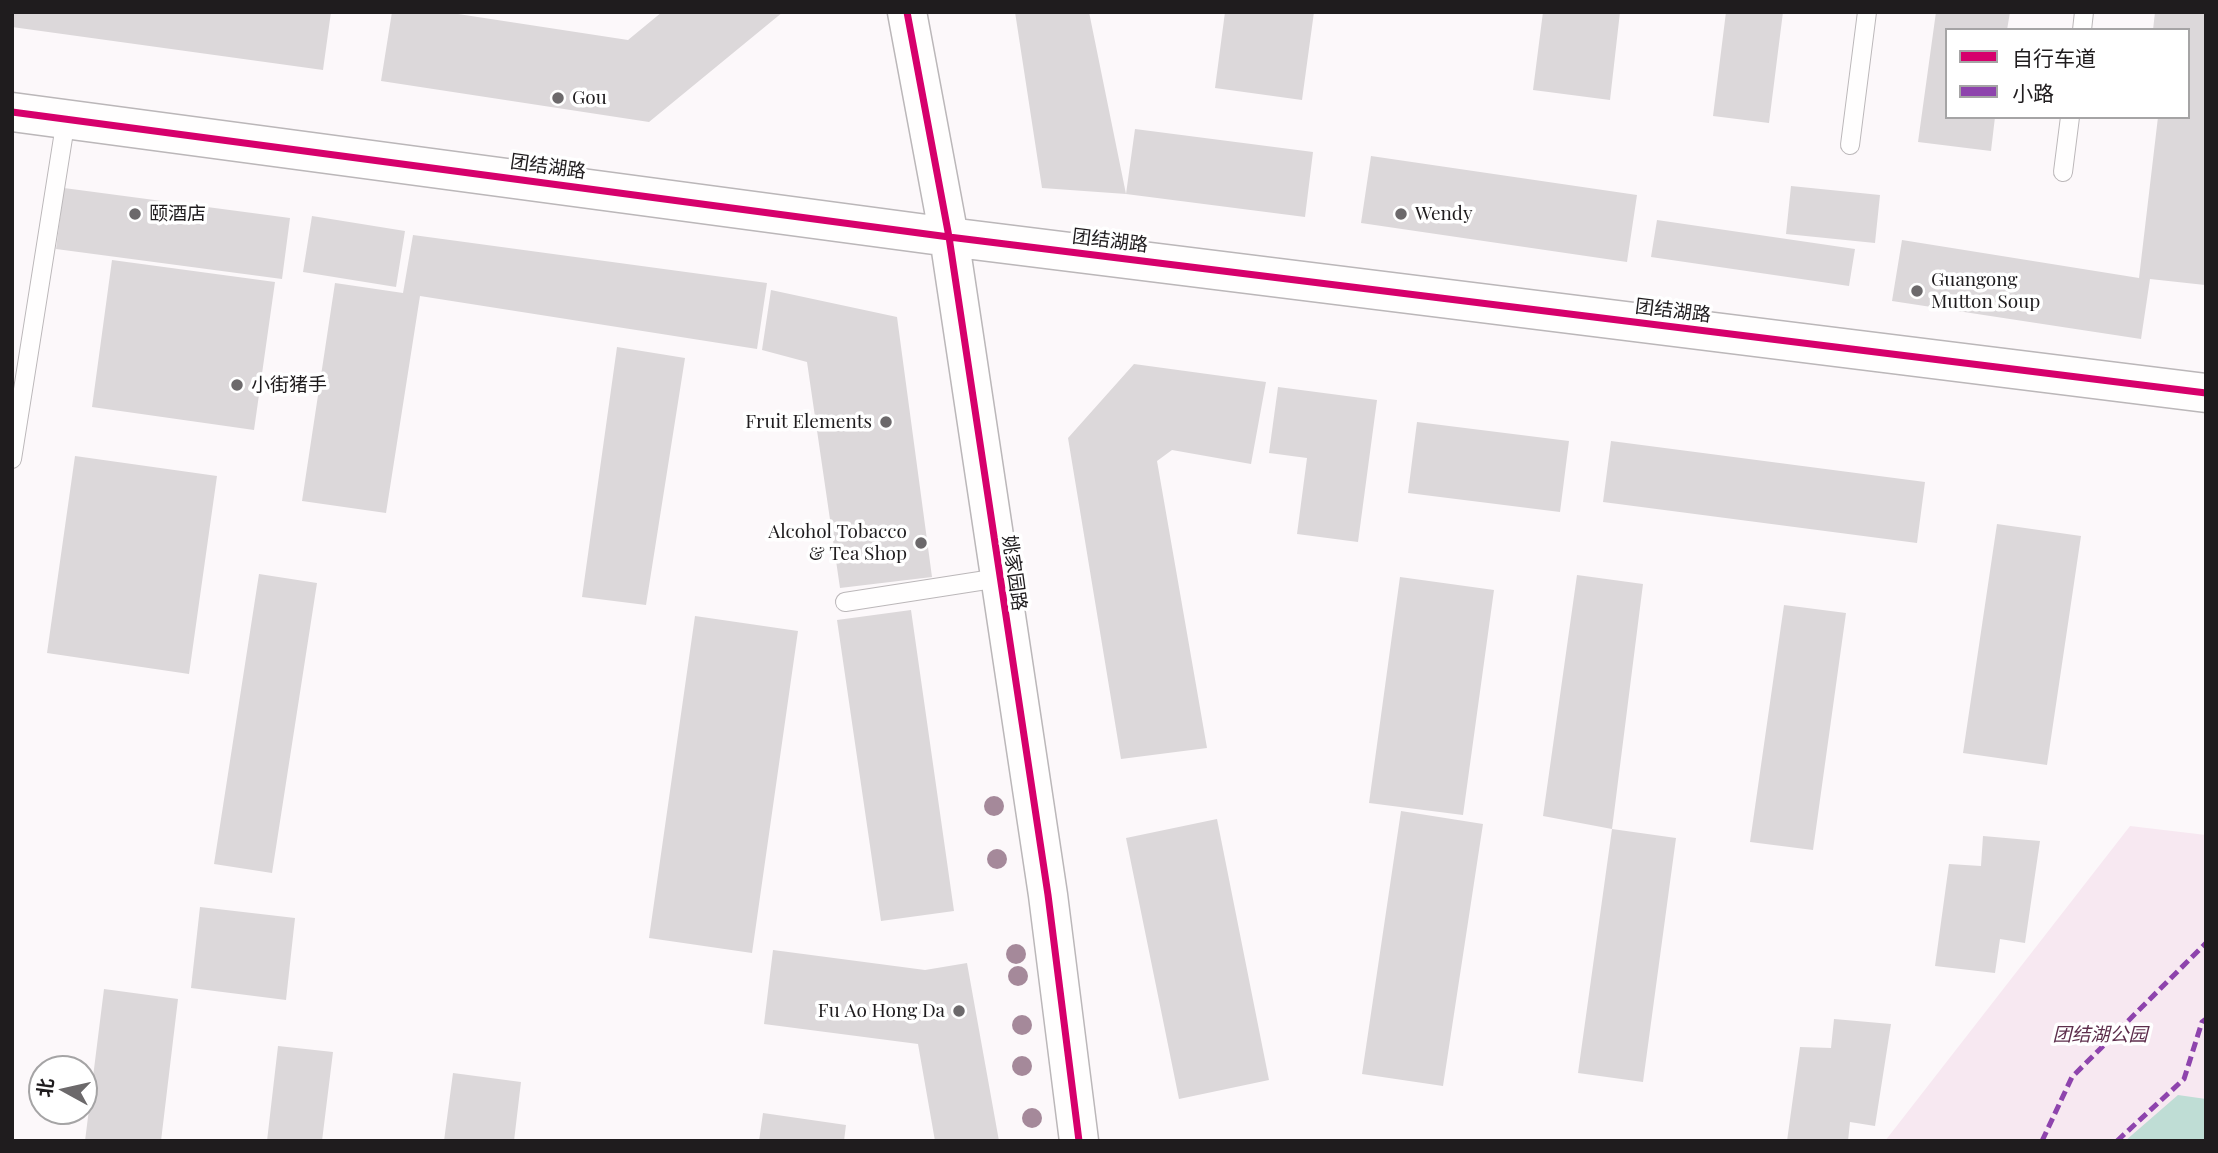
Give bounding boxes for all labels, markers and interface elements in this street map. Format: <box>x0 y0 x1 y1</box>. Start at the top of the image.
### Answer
legend <box>1945 28 2190 119</box>
text: 自行车道 <box>2012 43 2096 71</box>
text: 小路 <box>2012 78 2054 106</box>
place label: Gou <box>572 87 607 109</box>
marker: Gou <box>550 90 566 106</box>
street label: 团结湖路 <box>509 150 587 184</box>
place label: 颐酒店 <box>149 203 206 225</box>
place label: Wendy <box>1415 203 1472 225</box>
marker: 颐酒店 <box>127 206 143 222</box>
marker: Wendy <box>1393 206 1409 222</box>
street label: 团结湖路 <box>1071 225 1149 257</box>
place label: Guangong Mutton Soup <box>1931 269 2040 313</box>
marker: Guangong Mutton Soup <box>1909 283 1925 299</box>
street label: 团结湖路 <box>1634 295 1712 327</box>
place label: 小街猪手 <box>251 374 327 396</box>
marker: 小街猪手 <box>229 377 245 393</box>
place label: Fruit Elements <box>745 411 872 433</box>
marker: Fruit Elements <box>878 414 894 430</box>
place label: Alcohol Tobacco & Tea Shop <box>768 521 907 565</box>
street label: 姚家园路 <box>997 534 1031 612</box>
marker: Alcohol Tobacco & Tea Shop <box>913 535 929 551</box>
place label: Fu Ao Hong Da <box>818 1000 945 1022</box>
marker: Fu Ao Hong Da <box>951 1003 967 1019</box>
park label: 团结湖公园 <box>2053 1024 2147 1046</box>
north arrow <box>28 1055 98 1125</box>
text: 北 <box>30 1076 58 1099</box>

